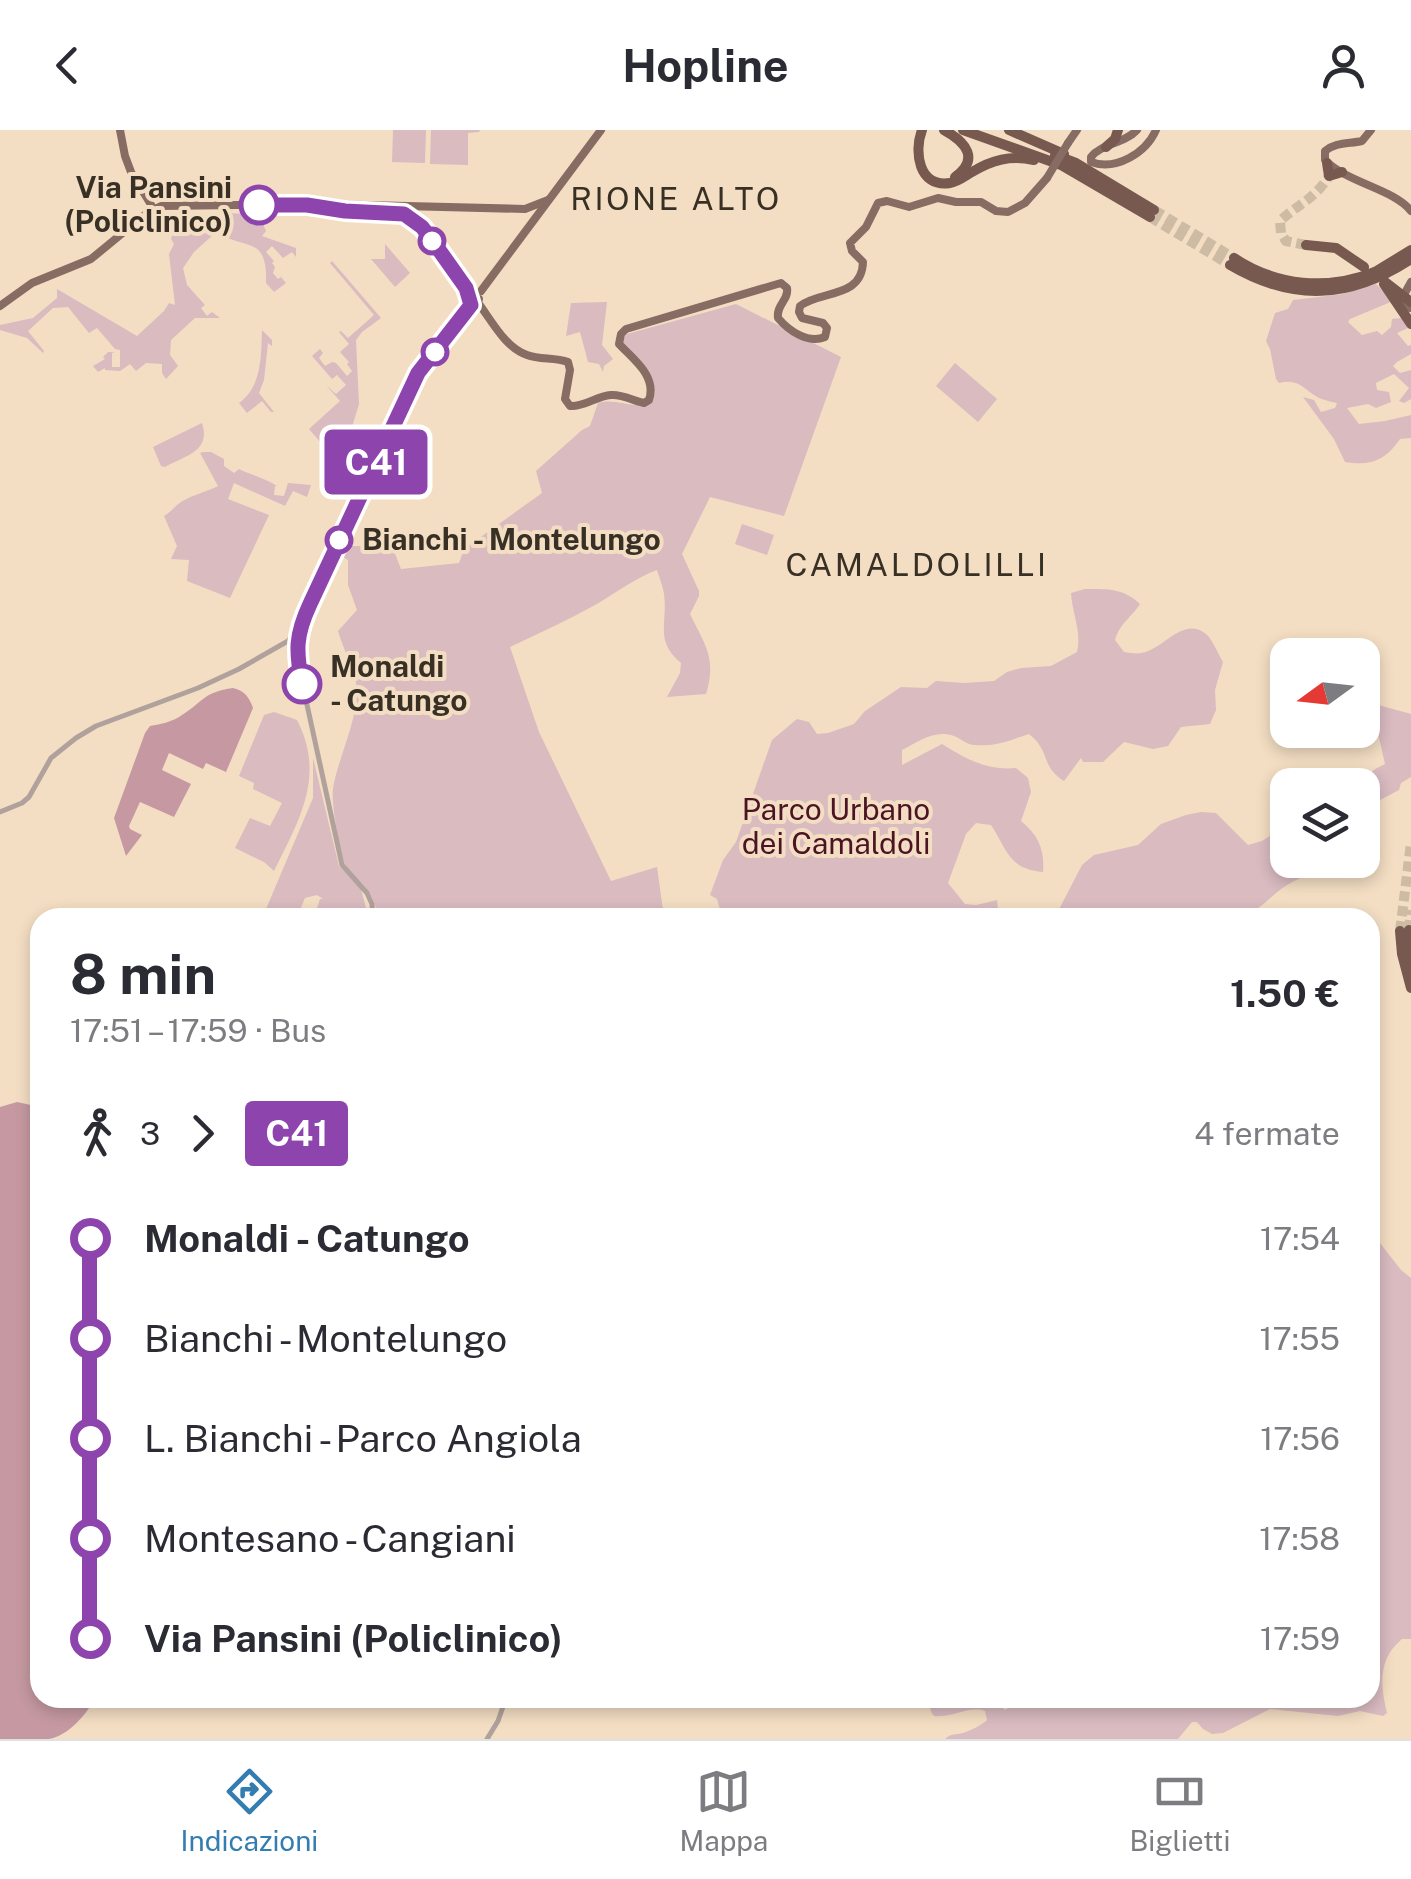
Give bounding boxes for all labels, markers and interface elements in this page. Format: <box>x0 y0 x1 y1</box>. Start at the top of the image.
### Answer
icon: back <box>40 38 95 93</box>
icon: person <box>1316 38 1371 93</box>
text: Hopline <box>622 39 789 92</box>
place label: Via Pansini (Policlinico) <box>65 169 232 239</box>
district label: RIONE ALTO <box>570 180 782 217</box>
marker: Via Pansini (Policlinico) <box>240 186 278 224</box>
unlabelled marker <box>419 228 445 254</box>
unlabelled marker <box>422 339 448 365</box>
line badge: C41 <box>318 430 434 494</box>
text: C41 <box>344 442 408 483</box>
place label: Bianchi - Montelungo <box>362 521 661 557</box>
marker: Bianchi - Montelungo <box>326 527 352 553</box>
district label: CAMALDOLILLI <box>785 546 1049 583</box>
north arrow <box>1270 638 1380 748</box>
map controls <box>1270 638 1380 878</box>
place label: Monaldi - Catungo <box>330 648 468 718</box>
marker: Monaldi - Catungo <box>283 665 321 703</box>
button: layers <box>1270 768 1380 878</box>
park label: Parco Urbano dei Camaldoli <box>742 791 930 861</box>
text: 8 min <box>70 942 216 1006</box>
text: 1.50 € <box>1230 971 1340 1016</box>
text: 17:51 – 17:59 · Bus <box>70 1012 326 1049</box>
icon: walk <box>70 1106 125 1161</box>
icon: forward <box>175 1106 230 1161</box>
text: C41 <box>265 1113 328 1154</box>
text: 3 <box>140 1115 160 1152</box>
text: 4 fermate <box>1194 1115 1340 1152</box>
text: Monaldi - Catungo <box>144 1216 470 1261</box>
text: 17:54 <box>1260 1220 1340 1257</box>
text: Bianchi - Montelungo <box>144 1316 507 1361</box>
text: 17:55 <box>1260 1320 1340 1357</box>
text: L. Bianchi - Parco Angiola <box>144 1416 582 1461</box>
text: 17:56 <box>1260 1420 1340 1457</box>
text: Montesano - Cangiani <box>144 1516 516 1561</box>
text: 17:58 <box>1259 1520 1340 1557</box>
text: Via Pansini (Policlinico) <box>144 1616 563 1661</box>
text: 17:59 <box>1260 1620 1340 1657</box>
tab: Indicazioni <box>181 1764 318 1857</box>
tab: Mappa <box>679 1764 768 1857</box>
tab: Biglietti <box>1129 1764 1230 1857</box>

